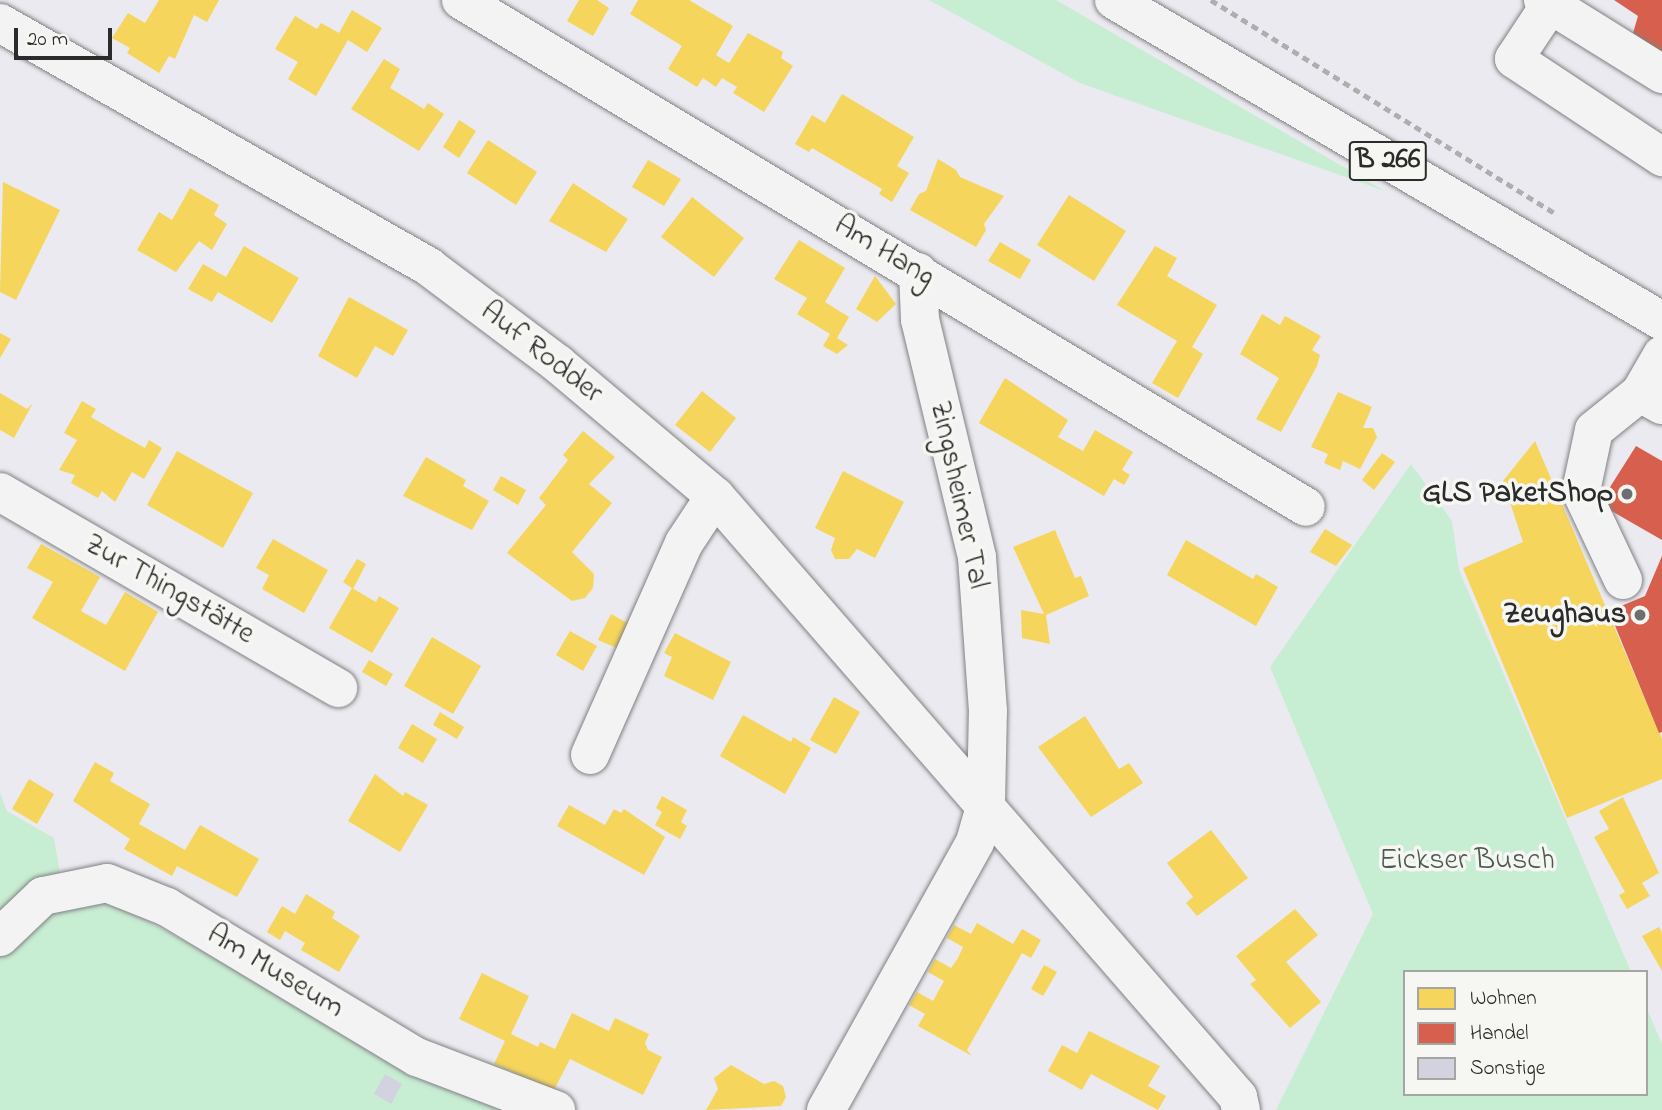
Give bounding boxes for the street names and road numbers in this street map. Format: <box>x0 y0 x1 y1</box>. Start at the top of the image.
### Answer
road number: B 266 <box>1348 136 1428 186</box>
street label: Am Hang <box>827 208 941 296</box>
street label: Auf Rodder <box>473 294 609 412</box>
street label: Zingsheimer Tal <box>921 398 995 592</box>
street label: Zur Thingstätte <box>78 527 260 653</box>
street label: Am Museum <box>200 917 350 1027</box>

